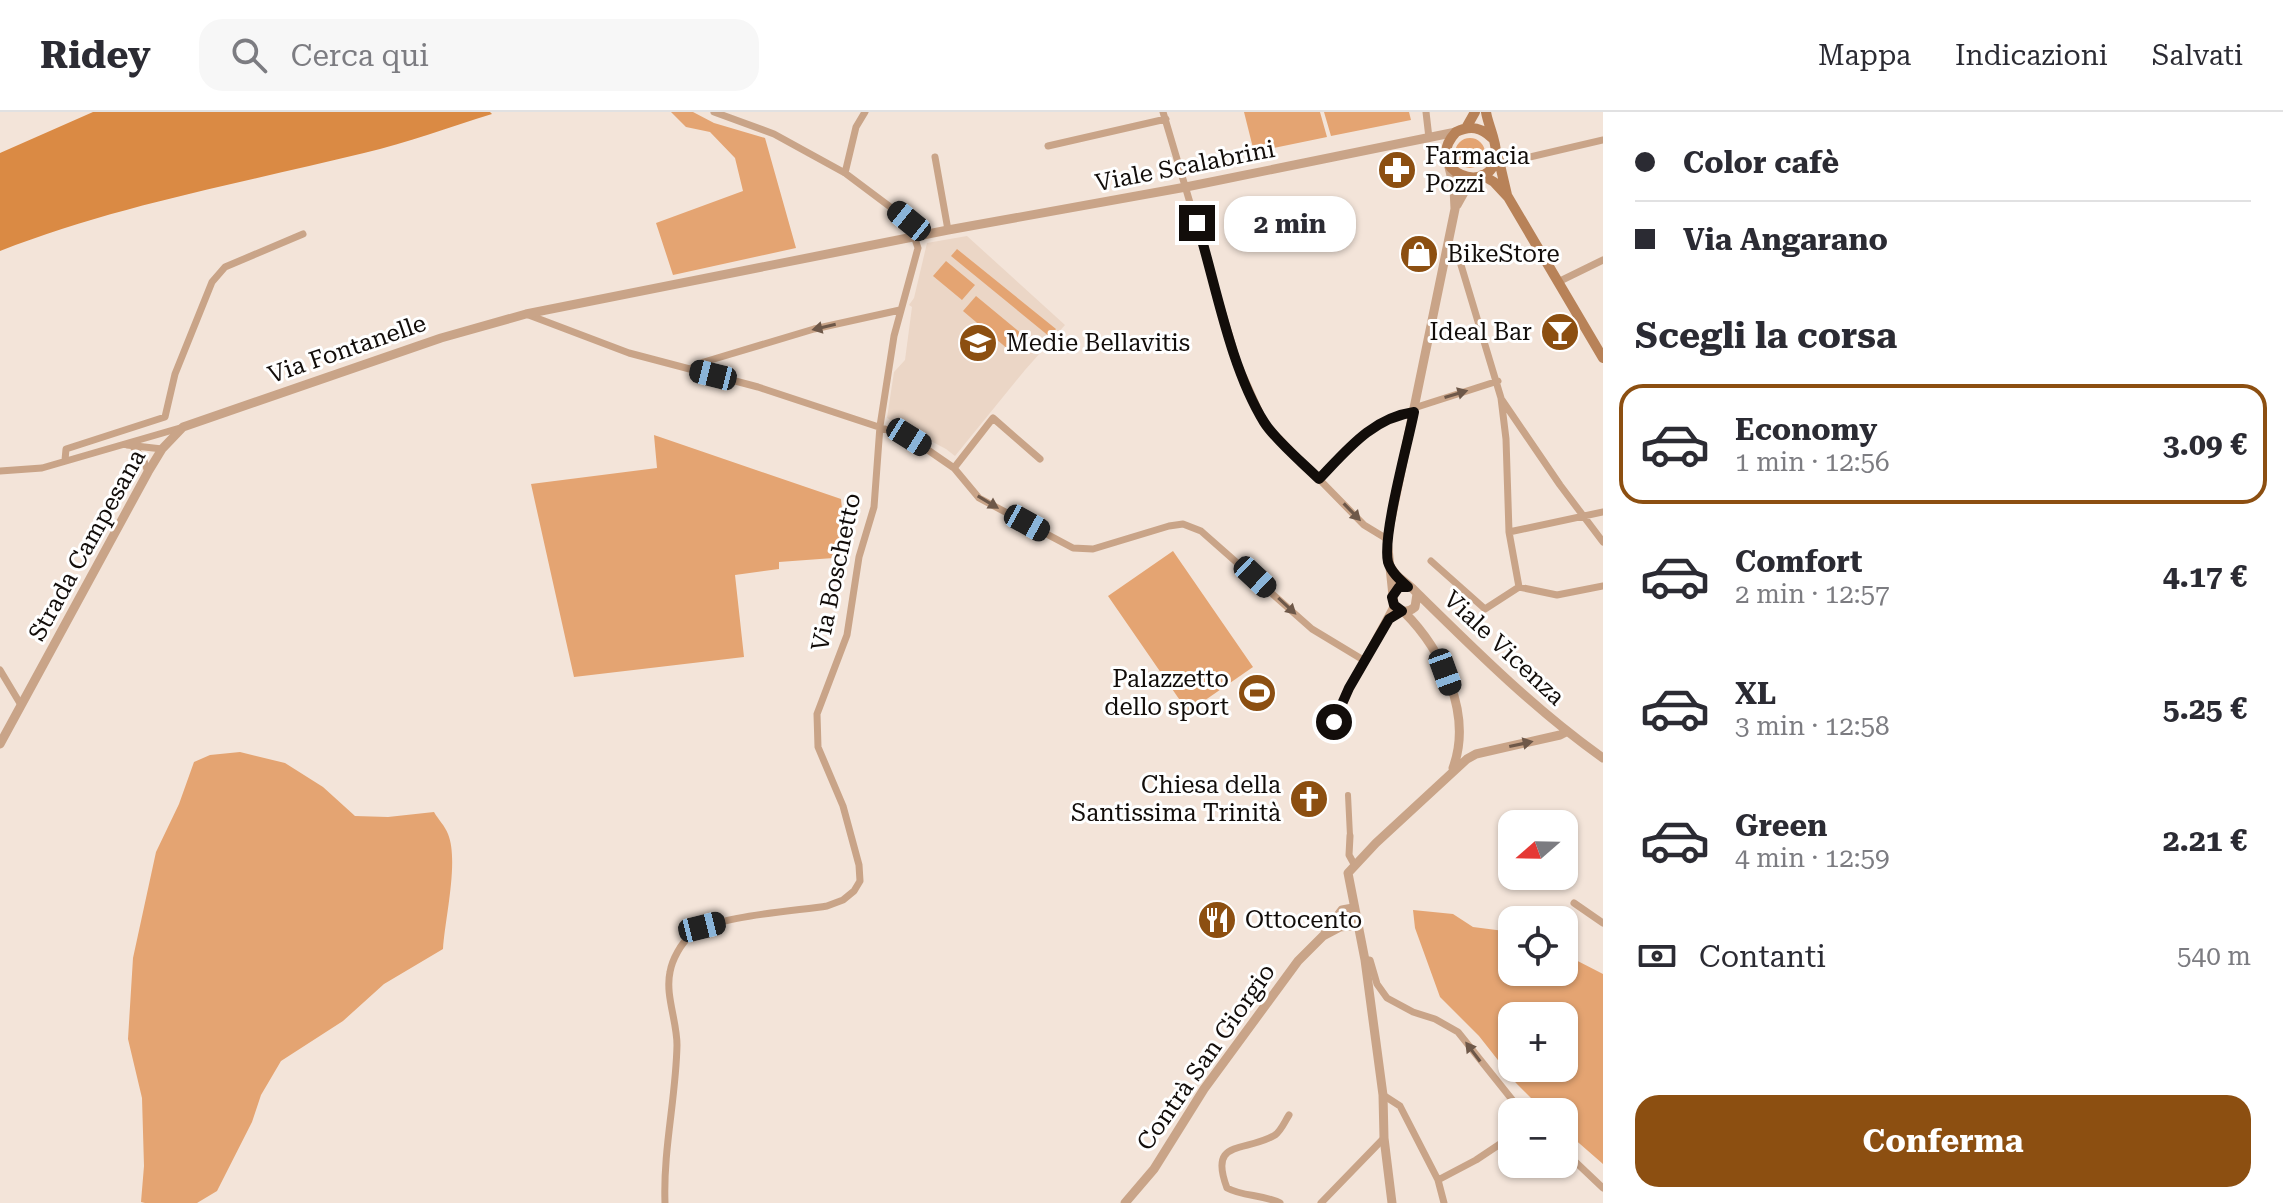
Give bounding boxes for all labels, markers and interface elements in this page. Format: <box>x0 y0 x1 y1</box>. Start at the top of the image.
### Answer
search box <box>199 19 759 91</box>
text: Ridey <box>40 33 151 77</box>
icon: search <box>227 33 271 77</box>
text: Cerca qui <box>291 38 429 73</box>
text: Mappa <box>1818 39 1911 72</box>
text: Indicazioni <box>1955 39 2108 72</box>
text: Salvati <box>2152 39 2243 72</box>
street label: Viale Scalabrini <box>1093 135 1278 197</box>
place label: Farmacia Pozzi <box>1425 142 1530 198</box>
text: Color cafè <box>1683 145 1839 180</box>
pharmacy icon: Farmacia Pozzi <box>1376 149 1418 191</box>
callout: 2 min <box>1225 195 1357 251</box>
car <box>883 197 935 245</box>
route end <box>1179 205 1215 241</box>
text: 2 min <box>1254 209 1326 239</box>
text: Via Angarano <box>1683 222 1888 257</box>
shop icon: BikeStore <box>1398 233 1440 275</box>
place label: BikeStore <box>1447 240 1560 268</box>
street label: Via Fontanelle <box>264 309 430 389</box>
bar icon: Ideal Bar <box>1539 311 1581 353</box>
text: Scegli la corsa <box>1635 315 1897 357</box>
place label: Ideal Bar <box>1429 318 1532 346</box>
one-way arrow <box>811 321 836 334</box>
school or university icon: Medie Bellavitis <box>957 322 999 364</box>
place label: Medie Bellavitis <box>1006 329 1190 357</box>
car <box>687 358 739 392</box>
one-way arrow <box>1444 387 1468 400</box>
icon: car <box>1639 408 1711 480</box>
text: Economy <box>1735 412 1877 447</box>
car <box>882 414 936 460</box>
text: 3.09 € <box>2163 427 2247 462</box>
street label: Strada Campesana <box>23 444 151 646</box>
text: 1 min · 12:56 <box>1735 447 1890 477</box>
street label: Via Boschetto <box>806 491 866 653</box>
one-way arrow <box>977 494 999 508</box>
car <box>1000 501 1054 545</box>
one-way arrow <box>1342 502 1360 521</box>
icon: car <box>1639 540 1711 612</box>
text: Comfort <box>1735 544 1862 579</box>
car <box>1229 552 1281 602</box>
text: 4.17 € <box>2163 559 2247 594</box>
text: 2 min · 12:57 <box>1735 579 1890 609</box>
street label: Viale Vicenza <box>1438 585 1570 711</box>
one-way arrow <box>1277 597 1296 615</box>
car <box>1426 645 1464 699</box>
place label: Palazzetto dello sport <box>1104 665 1229 721</box>
sports icon: Palazzetto dello sport <box>1236 672 1278 714</box>
icon: car <box>1639 672 1711 744</box>
text: XL <box>1735 676 1776 711</box>
text: 5.25 € <box>2163 691 2247 726</box>
route start <box>1316 704 1352 740</box>
text: 3 min · 12:58 <box>1735 711 1890 741</box>
one-way arrow <box>1509 737 1534 750</box>
place label: Chiesa della Santissima Trinità <box>1071 771 1281 827</box>
church icon: Chiesa della Santissima Trinità <box>1288 778 1330 820</box>
icon: car <box>1639 804 1711 876</box>
text: Green <box>1735 808 1827 843</box>
north arrow <box>1498 810 1578 890</box>
map controls <box>1498 810 1578 1178</box>
text: 2.21 € <box>2163 823 2247 858</box>
text: 4 min · 12:59 <box>1735 843 1890 873</box>
restaurant icon: Ottocento <box>1196 899 1238 941</box>
place label: Ottocento <box>1245 906 1362 934</box>
button: locate <box>1498 906 1578 986</box>
car <box>676 910 728 944</box>
icon: cash <box>1635 934 1679 978</box>
text: Contanti <box>1699 939 1826 974</box>
text: 540 m <box>2177 941 2251 971</box>
street label: Contrà San Giorgio <box>1131 958 1281 1156</box>
button: + <box>1498 1002 1578 1082</box>
one-way arrow <box>1465 1041 1481 1063</box>
button: Conferma <box>1635 1095 2251 1187</box>
button: − <box>1498 1098 1578 1178</box>

